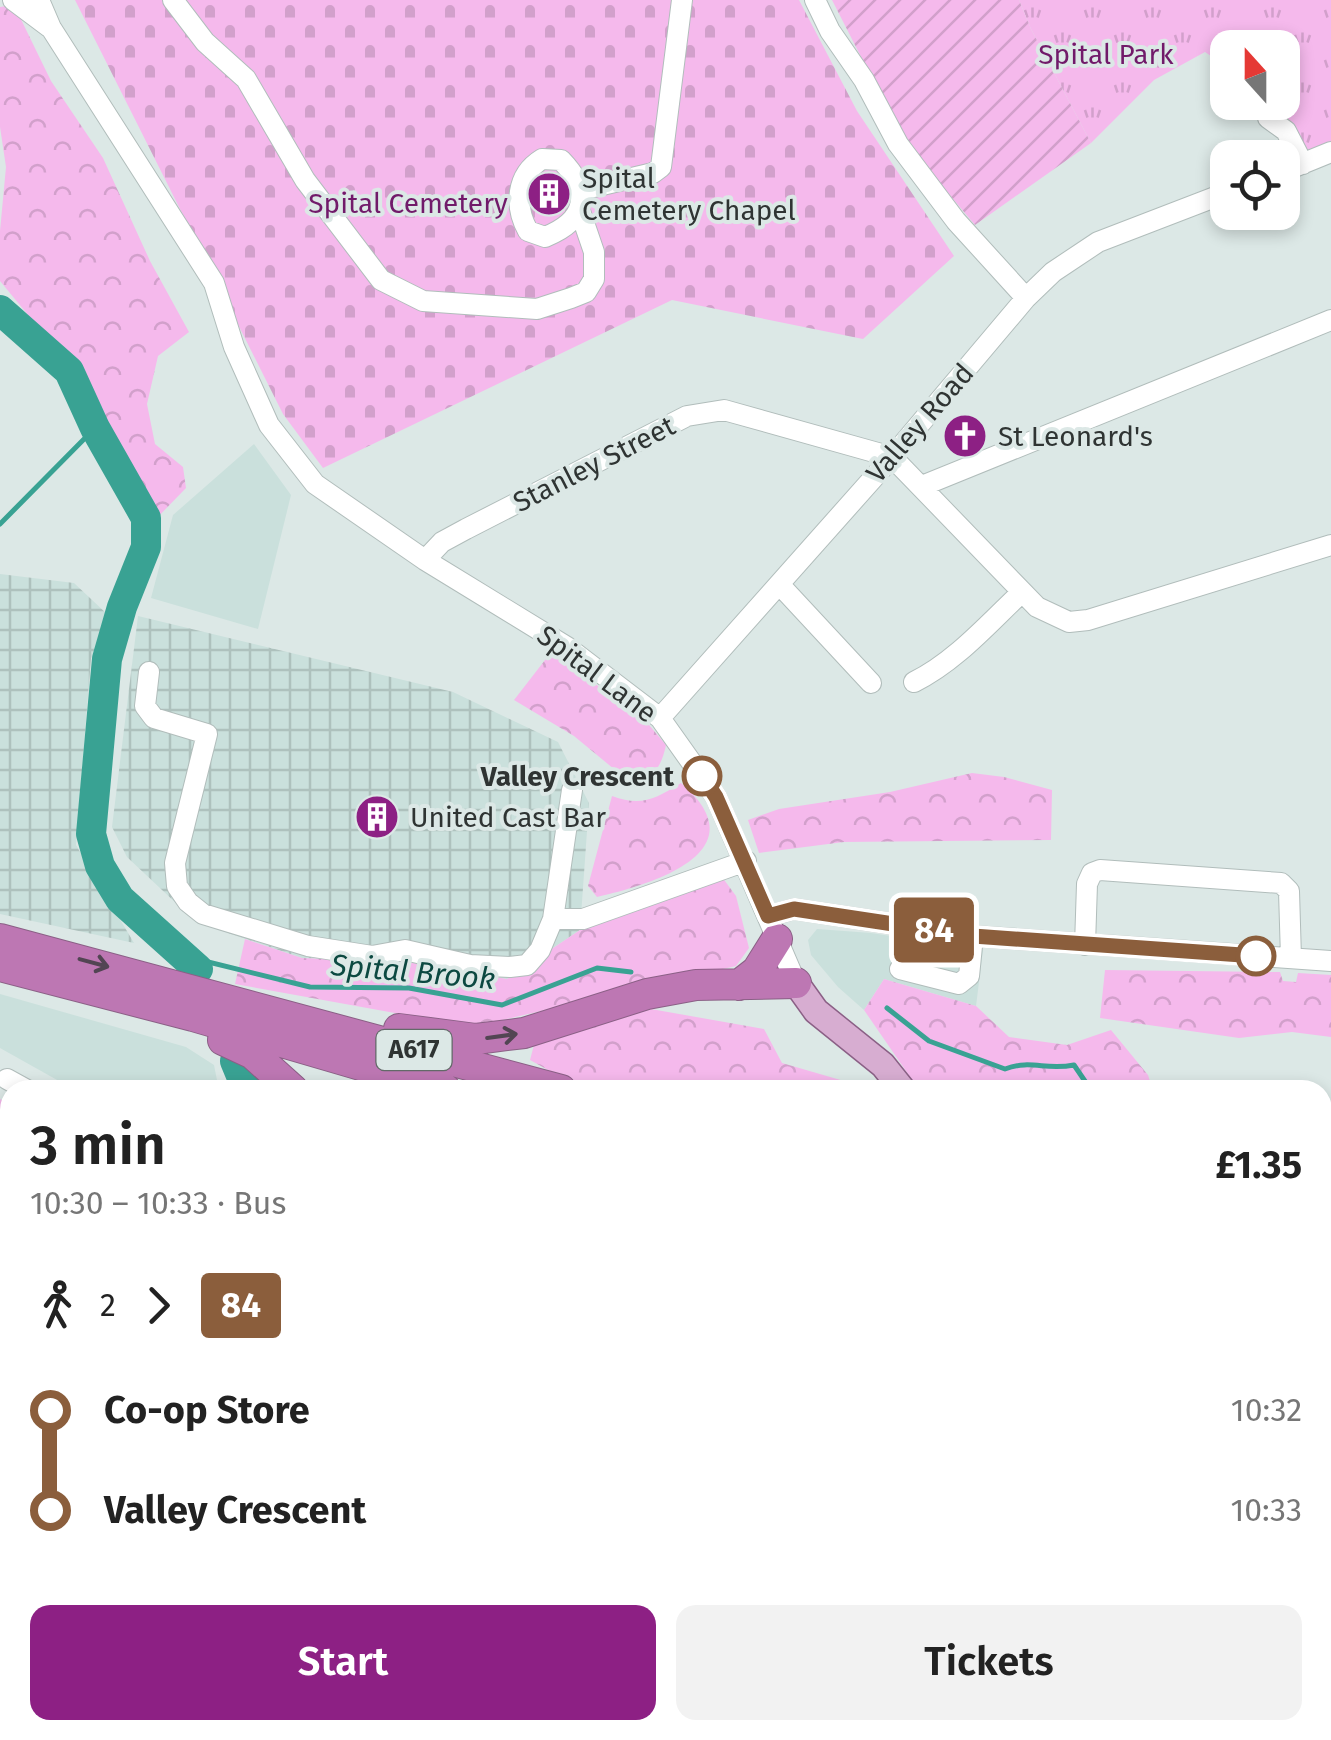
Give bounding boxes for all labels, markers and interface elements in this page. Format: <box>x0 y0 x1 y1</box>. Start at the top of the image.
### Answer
north arrow <box>1210 30 1300 120</box>
map controls <box>1210 30 1300 230</box>
park label: Spital Park <box>1038 38 1174 71</box>
button: locate <box>1210 140 1300 230</box>
place label: Spital Cemetery Chapel <box>582 162 796 227</box>
building icon: Spital Cemetery Chapel <box>526 171 572 217</box>
park label: Spital Cemetery <box>308 187 508 220</box>
street label: Valley Road <box>859 357 981 489</box>
street label: Stanley Street <box>508 409 681 519</box>
church icon: St Leonard's <box>942 413 988 459</box>
place label: St Leonard's <box>998 420 1153 453</box>
street label: Spital Lane <box>531 618 663 730</box>
marker: Valley Crescent <box>683 757 721 795</box>
place label: Valley Crescent <box>480 760 675 793</box>
building icon: United Cast Bar <box>354 794 400 840</box>
place label: United Cast Bar <box>410 801 606 834</box>
line badge: 84 <box>889 898 979 962</box>
text: 84 <box>914 909 954 951</box>
unlabelled marker <box>1237 937 1275 975</box>
water label: Spital Brook <box>328 947 497 997</box>
one-way arrow <box>78 955 110 974</box>
one-way arrow <box>486 1026 518 1044</box>
road number: A617 <box>376 1030 452 1070</box>
text: 3 min <box>30 1113 166 1179</box>
text: £1.35 <box>1216 1142 1302 1188</box>
text: 10:30 – 10:33 · Bus <box>30 1184 286 1222</box>
icon: walk <box>30 1278 85 1333</box>
icon: forward <box>131 1278 186 1333</box>
text: 84 <box>221 1284 261 1326</box>
text: 2 <box>100 1286 116 1324</box>
text: Co-op Store <box>104 1387 310 1433</box>
text: 10:32 <box>1231 1391 1302 1429</box>
text: Valley Crescent <box>104 1487 366 1533</box>
text: 10:33 <box>1230 1491 1302 1529</box>
button: Start <box>30 1605 656 1720</box>
button: Tickets <box>676 1605 1302 1720</box>

